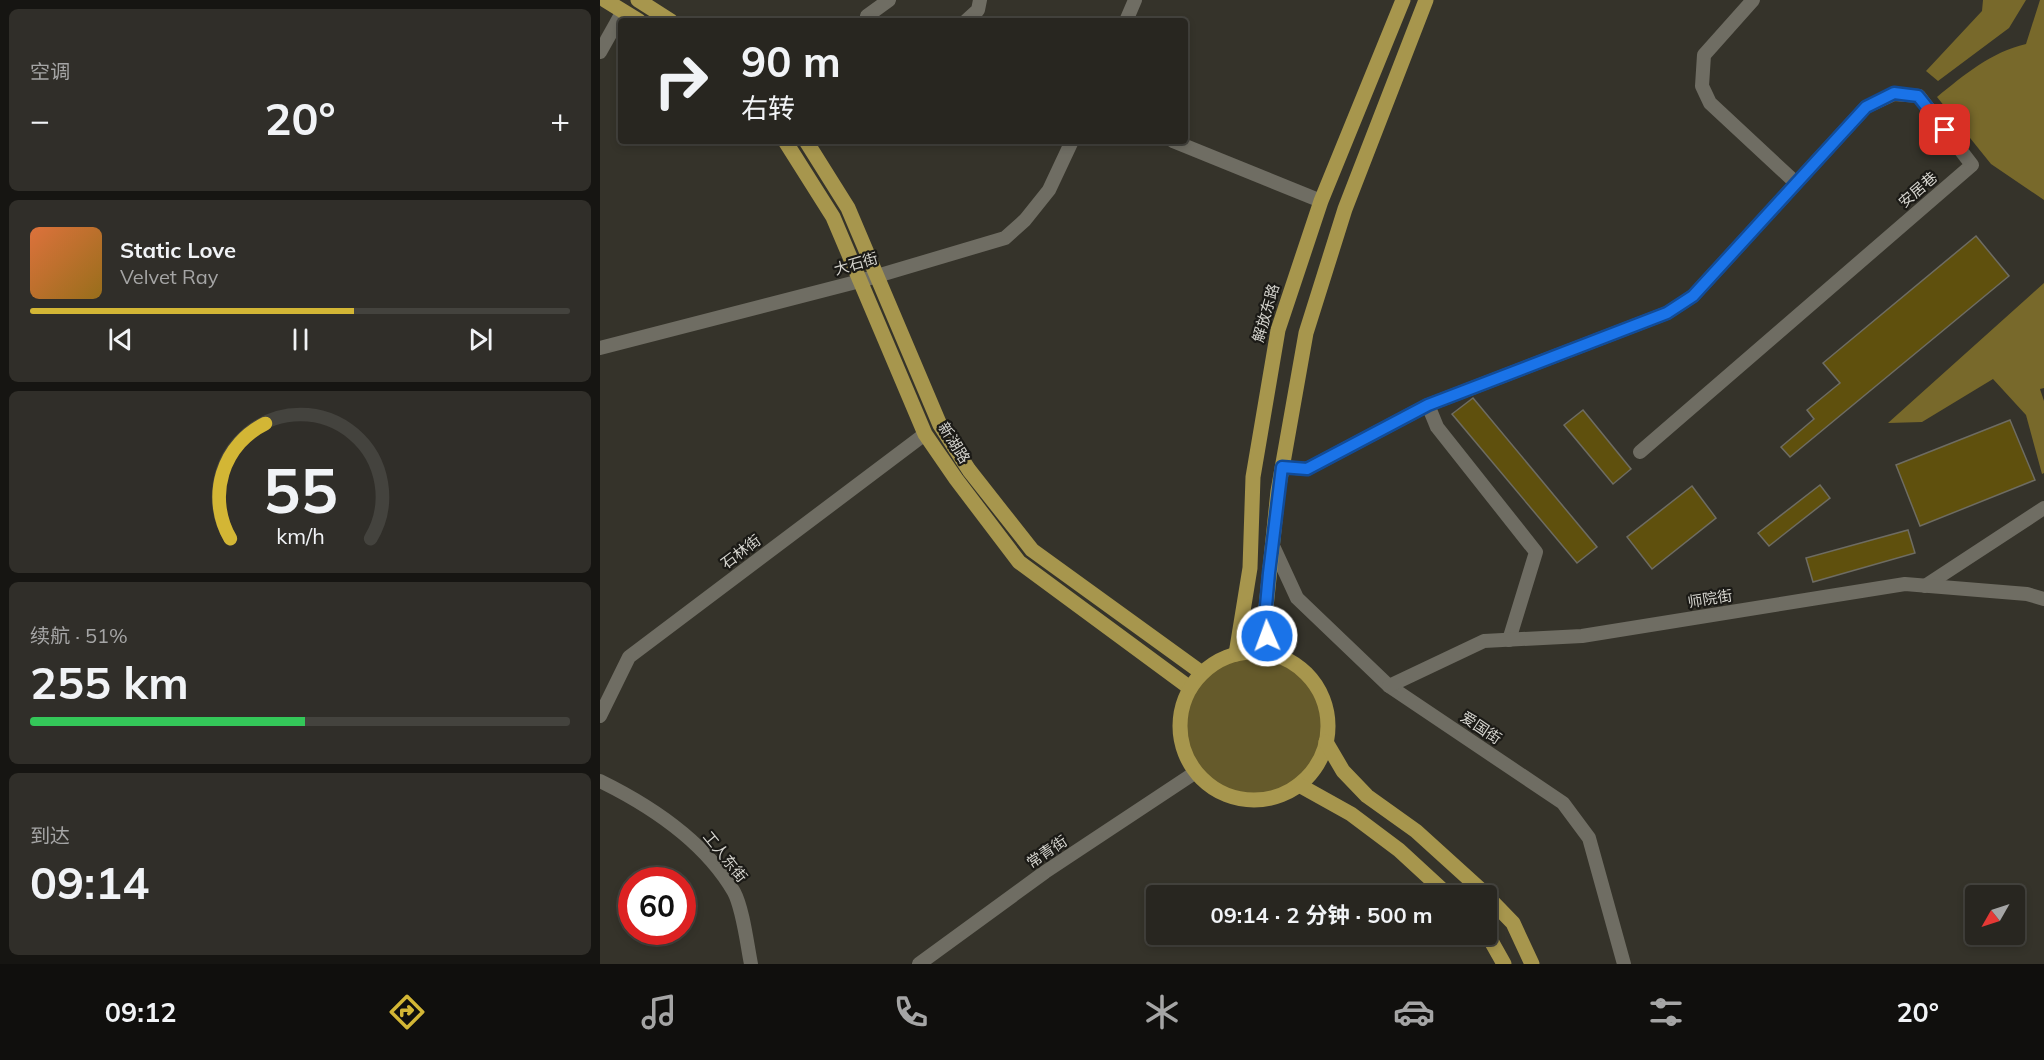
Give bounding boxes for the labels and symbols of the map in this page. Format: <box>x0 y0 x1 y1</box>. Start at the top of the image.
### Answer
pin <box>1919 104 1970 155</box>
street label: 安居巷 <box>1894 168 1941 212</box>
street label: 大石街 <box>832 248 880 279</box>
street label: 解放东路 <box>1248 281 1283 344</box>
street label: 新湖路 <box>934 419 974 467</box>
street label: 石林街 <box>717 530 764 573</box>
street label: 师院街 <box>1686 586 1734 611</box>
position arrow <box>1235 604 1299 668</box>
street label: 爱国街 <box>1457 707 1505 748</box>
street label: 工人东街 <box>699 827 752 886</box>
street label: 常青街 <box>1023 831 1071 872</box>
speed limit sign: 60 <box>618 867 696 945</box>
north arrow <box>1965 885 2025 945</box>

